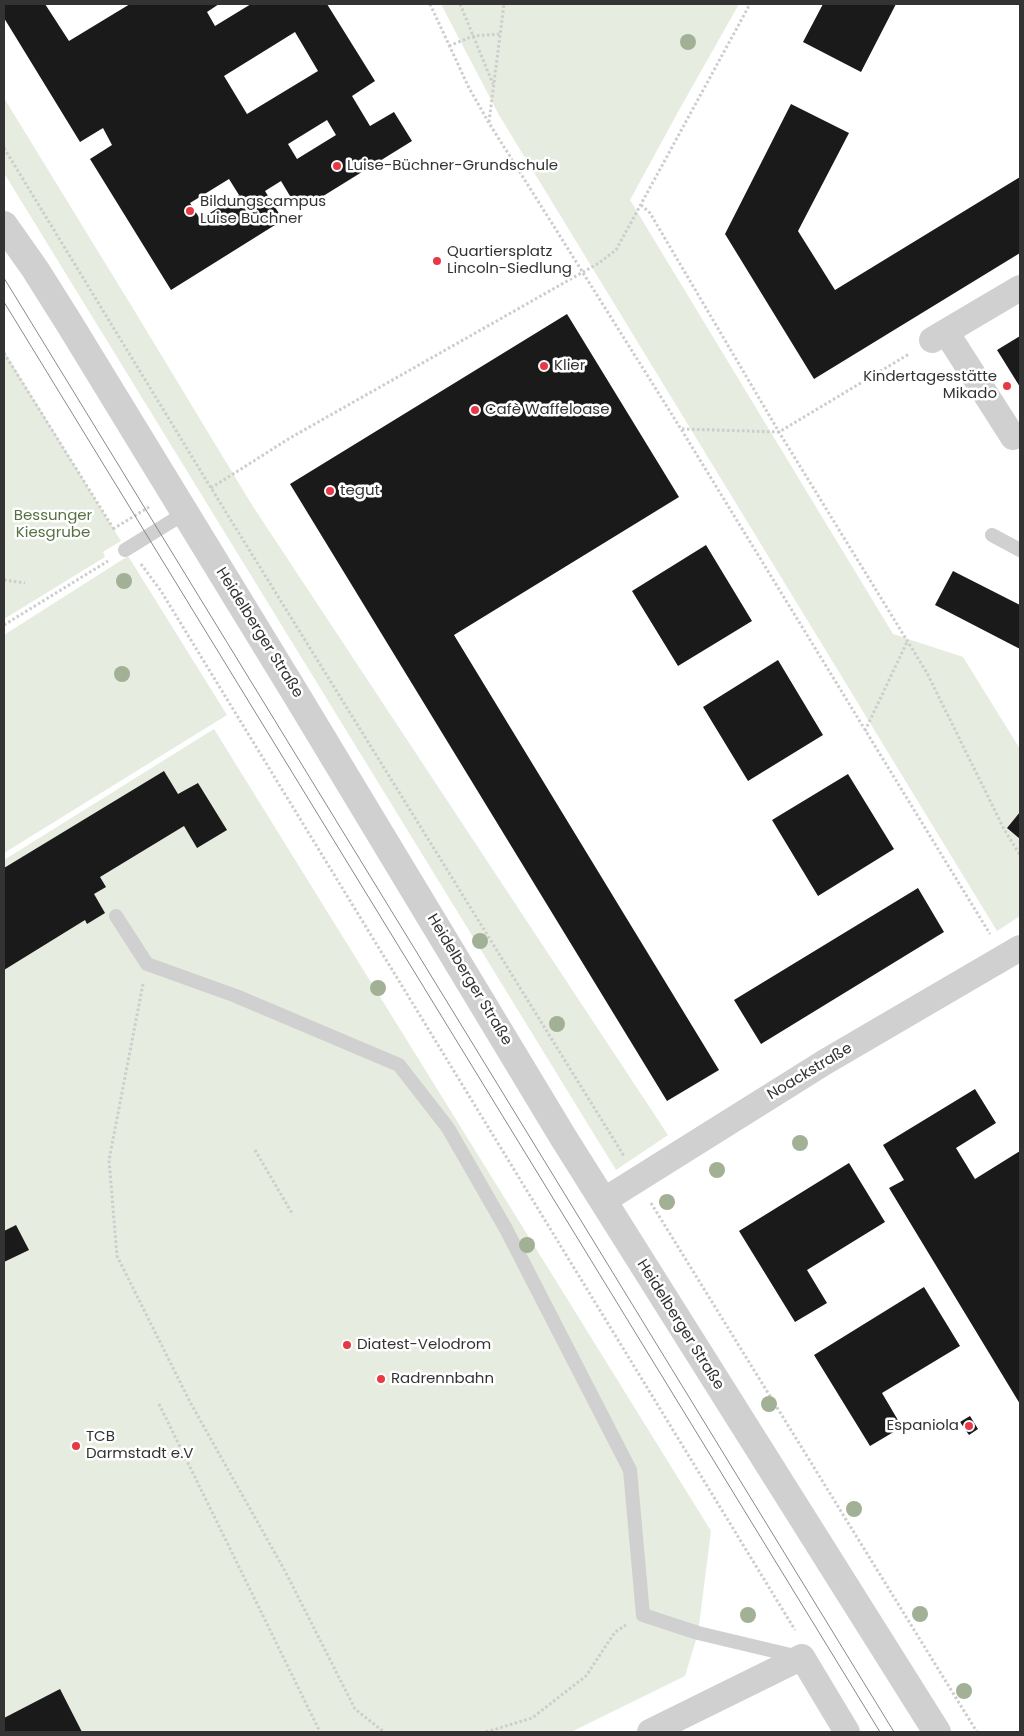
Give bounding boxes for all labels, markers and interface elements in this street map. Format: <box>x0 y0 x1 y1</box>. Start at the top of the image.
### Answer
place label: Luise-Büchner-Grundschule <box>347 157 558 175</box>
marker: Luise-Büchner-Grundschule <box>331 160 343 172</box>
place label: Bildungscampus Luise Büchner <box>200 193 326 228</box>
marker: Bildungscampus Luise Büchner <box>184 205 196 217</box>
place label: Quartiersplatz Lincoln-Siedlung <box>447 243 572 278</box>
marker: Quartiersplatz Lincoln-Siedlung <box>431 255 443 267</box>
place label: Klier <box>554 357 585 375</box>
marker: Klier <box>538 360 550 372</box>
place label: Kindertagesstätte Mikado <box>863 368 997 403</box>
marker: Kindertagesstätte Mikado <box>1001 380 1013 392</box>
place label: Cafè Waffeloase <box>485 401 609 419</box>
marker: Cafè Waffeloase <box>469 404 481 416</box>
place label: tegut <box>340 482 380 500</box>
marker: tegut <box>324 485 336 497</box>
park label: Bessunger Kiesgrube <box>14 507 92 542</box>
street label: Heidelberger Straße <box>212 565 306 701</box>
street label: Heidelberger Straße <box>423 911 515 1049</box>
street label: Noackstraße <box>764 1040 856 1104</box>
street label: Heidelberger Straße <box>633 1257 727 1393</box>
place label: Diatest-Velodrom <box>357 1336 491 1354</box>
marker: Diatest-Velodrom <box>341 1339 353 1351</box>
place label: Radrennbahn <box>391 1370 494 1388</box>
marker: Radrennbahn <box>375 1373 387 1385</box>
place label: Espaniola <box>886 1417 959 1435</box>
marker: Espaniola <box>963 1420 975 1432</box>
place label: TCB Darmstadt e.V <box>86 1428 193 1463</box>
marker: TCB Darmstadt e.V <box>70 1440 82 1452</box>

